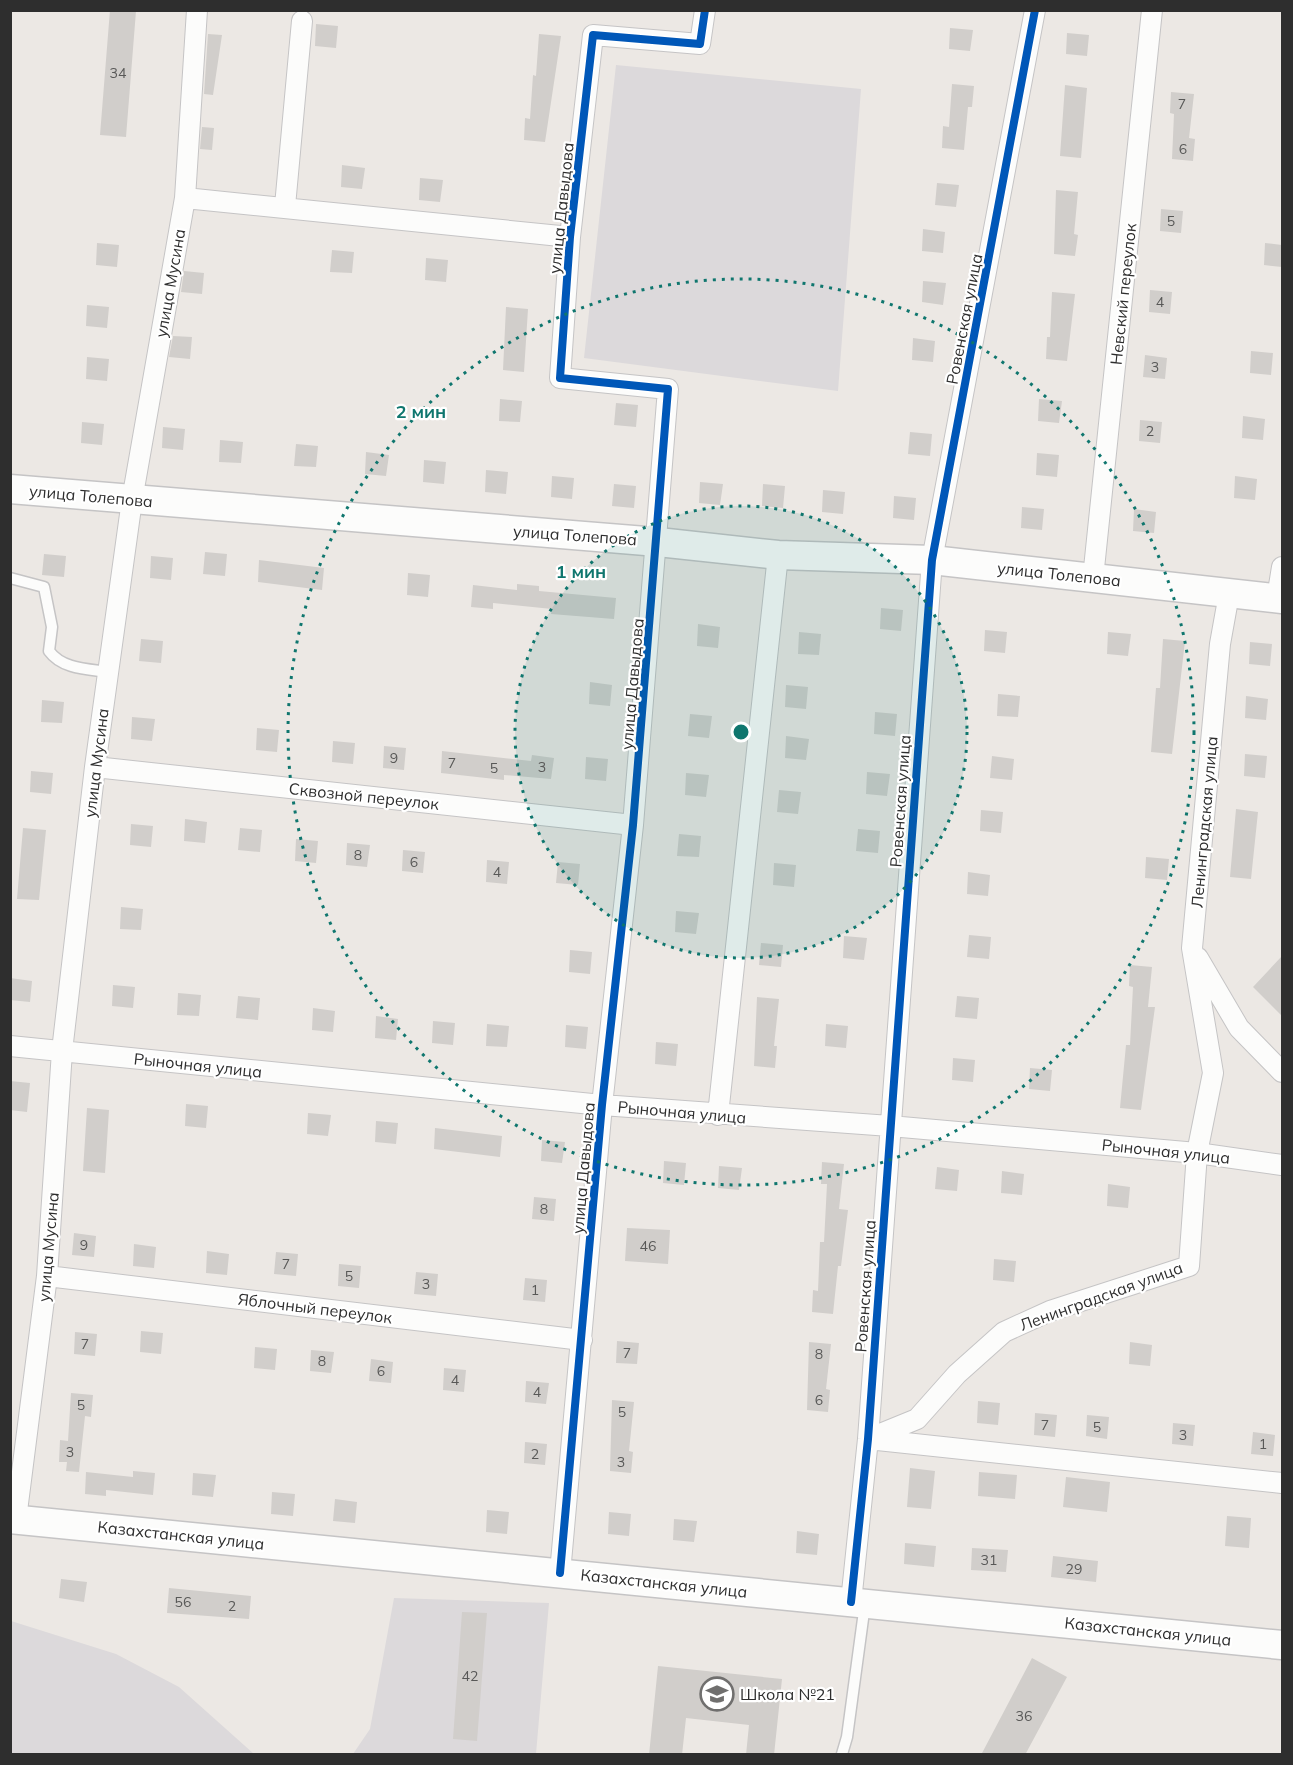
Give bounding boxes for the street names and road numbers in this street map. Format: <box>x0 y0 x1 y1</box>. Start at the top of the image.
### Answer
street label: улица Давыдова <box>544 141 578 275</box>
street label: Невский переулок <box>1106 222 1140 366</box>
street label: улица Мусина <box>151 227 189 339</box>
street label: Ровенская улица <box>942 252 986 386</box>
street label: улица Толепова <box>28 481 154 511</box>
street label: улица Толепова <box>512 521 638 549</box>
street label: улица Толепова <box>996 558 1122 590</box>
street label: улица Давыдова <box>616 617 648 751</box>
street label: улица Мусина <box>79 707 113 819</box>
street label: Ровенская улица <box>885 734 915 868</box>
street label: Ленинградская улица <box>1187 735 1221 909</box>
street label: Сквозной переулок <box>288 778 440 814</box>
street label: Рыночная улица <box>133 1048 263 1082</box>
street label: Рыночная улица <box>617 1096 747 1128</box>
street label: улица Давыдова <box>567 1101 599 1235</box>
street label: Рыночная улица <box>1101 1134 1231 1168</box>
street label: улица Мусина <box>33 1191 63 1303</box>
street label: Ровенская улица <box>850 1219 880 1353</box>
street label: Ленинградская улица <box>1017 1257 1185 1335</box>
street label: Яблочный переулок <box>237 1289 394 1327</box>
street label: Казахстанская улица <box>97 1516 265 1554</box>
street label: Казахстанская улица <box>580 1564 748 1602</box>
street label: Казахстанская улица <box>1064 1612 1232 1650</box>

